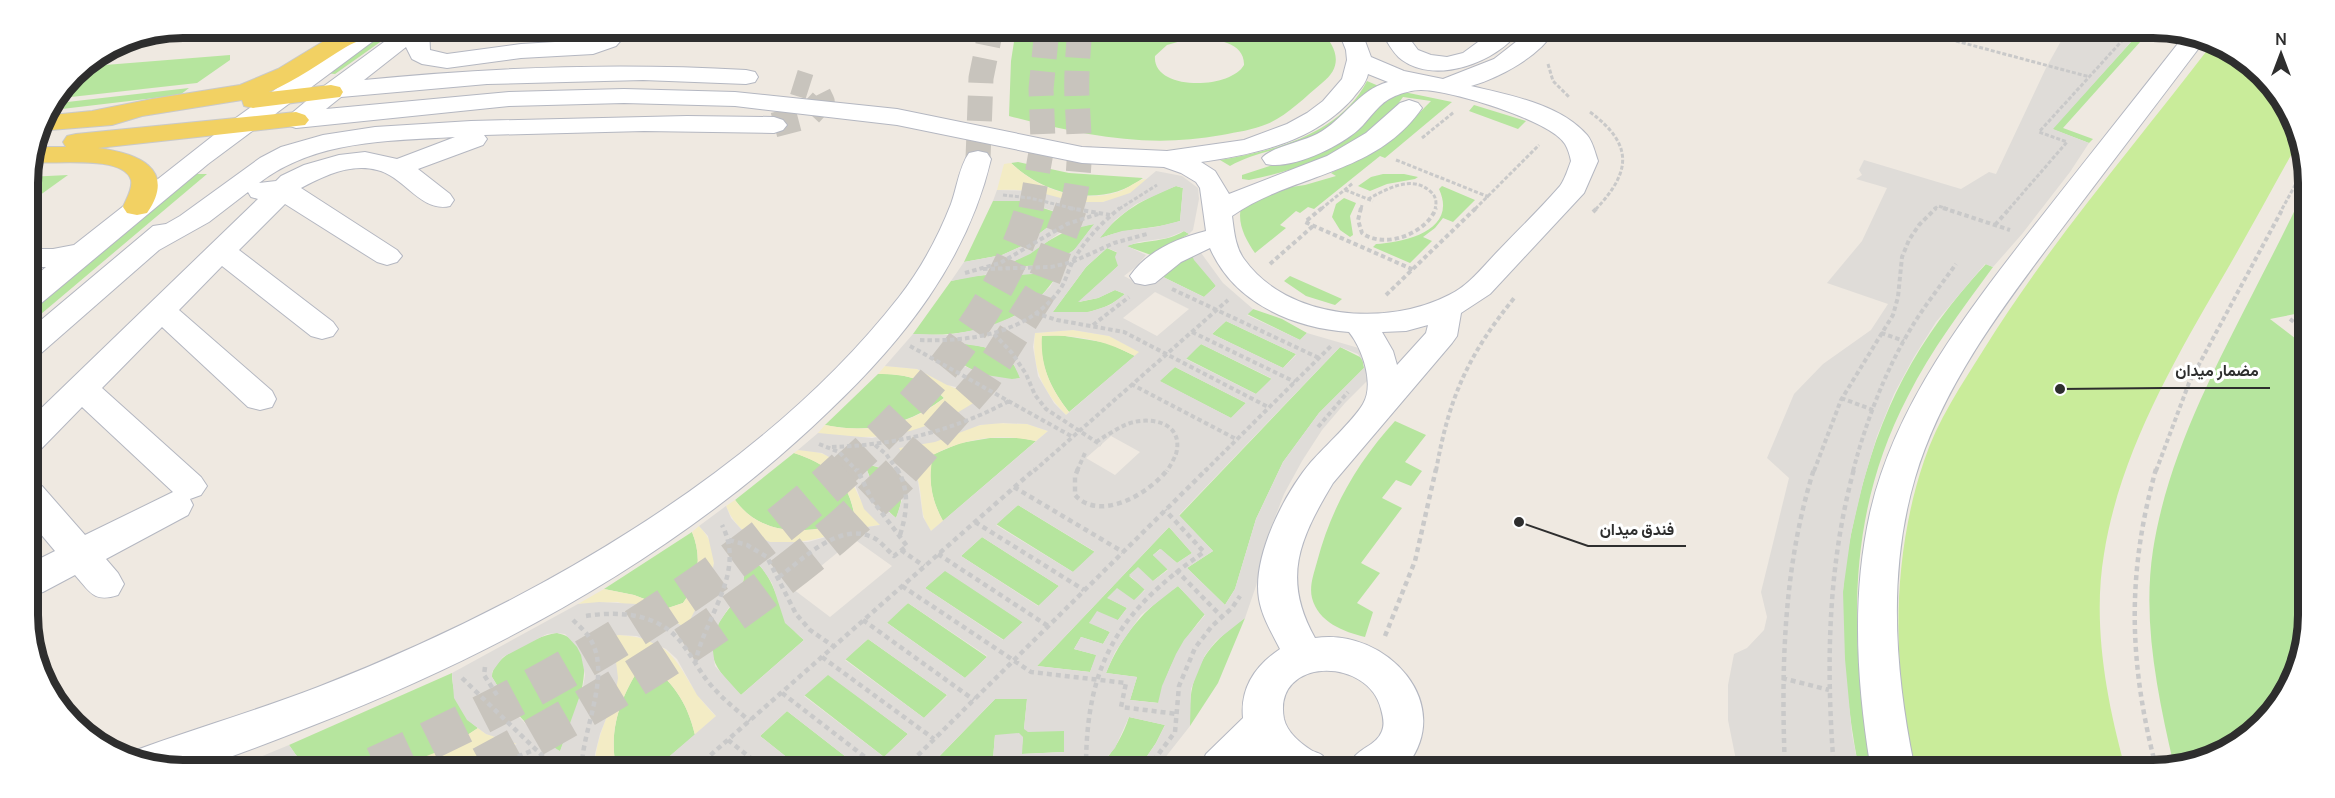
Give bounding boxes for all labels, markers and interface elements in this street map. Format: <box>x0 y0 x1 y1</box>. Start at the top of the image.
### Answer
north arrow <box>2251 24 2311 84</box>
text: N <box>2275 28 2287 50</box>
callout: مضمار ميدان <box>2163 354 2270 388</box>
text: مضمار ميدان <box>2175 359 2259 381</box>
callout: فندق ميدان <box>1588 512 1686 546</box>
text: فندق ميدان <box>1600 518 1674 540</box>

